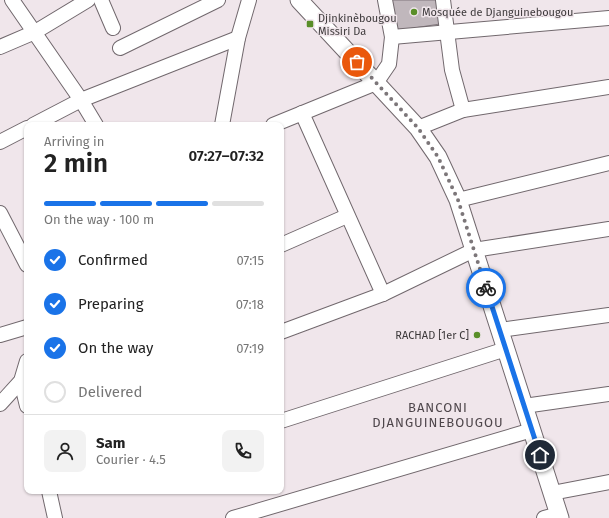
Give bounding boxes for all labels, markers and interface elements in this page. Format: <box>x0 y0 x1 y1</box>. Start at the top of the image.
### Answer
place label: Mosquée de Djanguinebougou <box>422 6 573 19</box>
marker: Mosquée de Djanguinebougou <box>409 7 419 17</box>
place label: Djinkinèbougou Missiri Da <box>318 12 397 38</box>
marker: Djinkinèbougou Missiri Da <box>305 19 315 29</box>
pin <box>340 45 374 79</box>
icon: bag <box>346 51 368 73</box>
text: Arriving in <box>44 134 104 149</box>
text: 07:27–07:32 <box>188 147 264 165</box>
text: 2 min <box>44 148 108 179</box>
text: On the way · 100 m <box>44 212 154 227</box>
icon: check <box>44 249 66 271</box>
text: Confirmed <box>78 251 148 269</box>
text: 07:15 <box>236 253 264 268</box>
courier <box>466 268 506 308</box>
icon: bike <box>475 277 497 299</box>
icon: check <box>44 293 66 315</box>
text: Preparing <box>78 295 143 313</box>
text: 07:18 <box>236 297 264 312</box>
place label: RACHAD [1er C] <box>395 329 469 342</box>
marker: RACHAD [1er C] <box>472 330 482 340</box>
icon: check <box>44 337 66 359</box>
text: On the way <box>78 339 153 357</box>
text: 07:19 <box>236 341 264 356</box>
text: Delivered <box>78 383 142 401</box>
district label: BANCONI DJANGUINEBOUGOU <box>372 400 504 430</box>
button: person <box>44 430 86 472</box>
button: phone <box>222 430 264 472</box>
text: Sam <box>96 434 125 452</box>
pin <box>523 438 557 472</box>
icon: home <box>529 444 551 466</box>
text: Courier · 4.5 <box>96 452 166 467</box>

